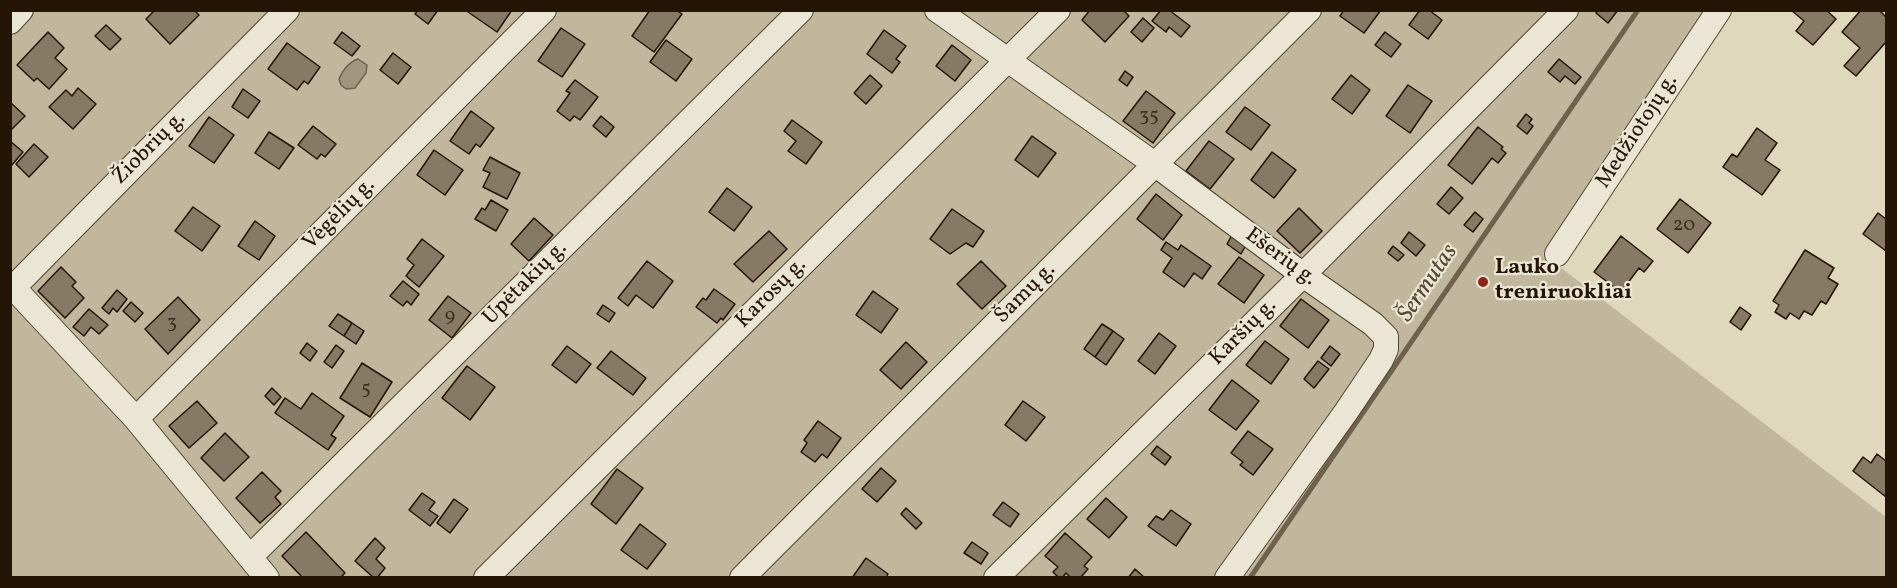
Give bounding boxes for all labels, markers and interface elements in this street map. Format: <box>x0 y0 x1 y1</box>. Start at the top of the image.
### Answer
street label: Medžiotojų g. <box>1591 70 1685 194</box>
house number: 35 <box>1139 105 1159 129</box>
street label: Žiobrių g. <box>108 107 192 191</box>
street label: Vėgėlių g. <box>298 173 382 257</box>
house number: 20 <box>1673 214 1695 238</box>
street label: Ešerių g. <box>1239 223 1321 293</box>
street label: Upėtakių g. <box>478 236 574 332</box>
water label: Šermutas <box>1393 240 1465 328</box>
street label: Karosų g. <box>731 253 813 335</box>
place label: Lauko treniruokliai <box>1495 256 1632 308</box>
street label: Šamų g. <box>990 258 1062 330</box>
marker: Lauko treniruokliai <box>1476 275 1490 289</box>
street label: Karšių g. <box>1205 294 1283 372</box>
house number: 9 <box>445 305 455 329</box>
house number: 3 <box>167 312 177 336</box>
house number: 5 <box>361 378 371 402</box>

